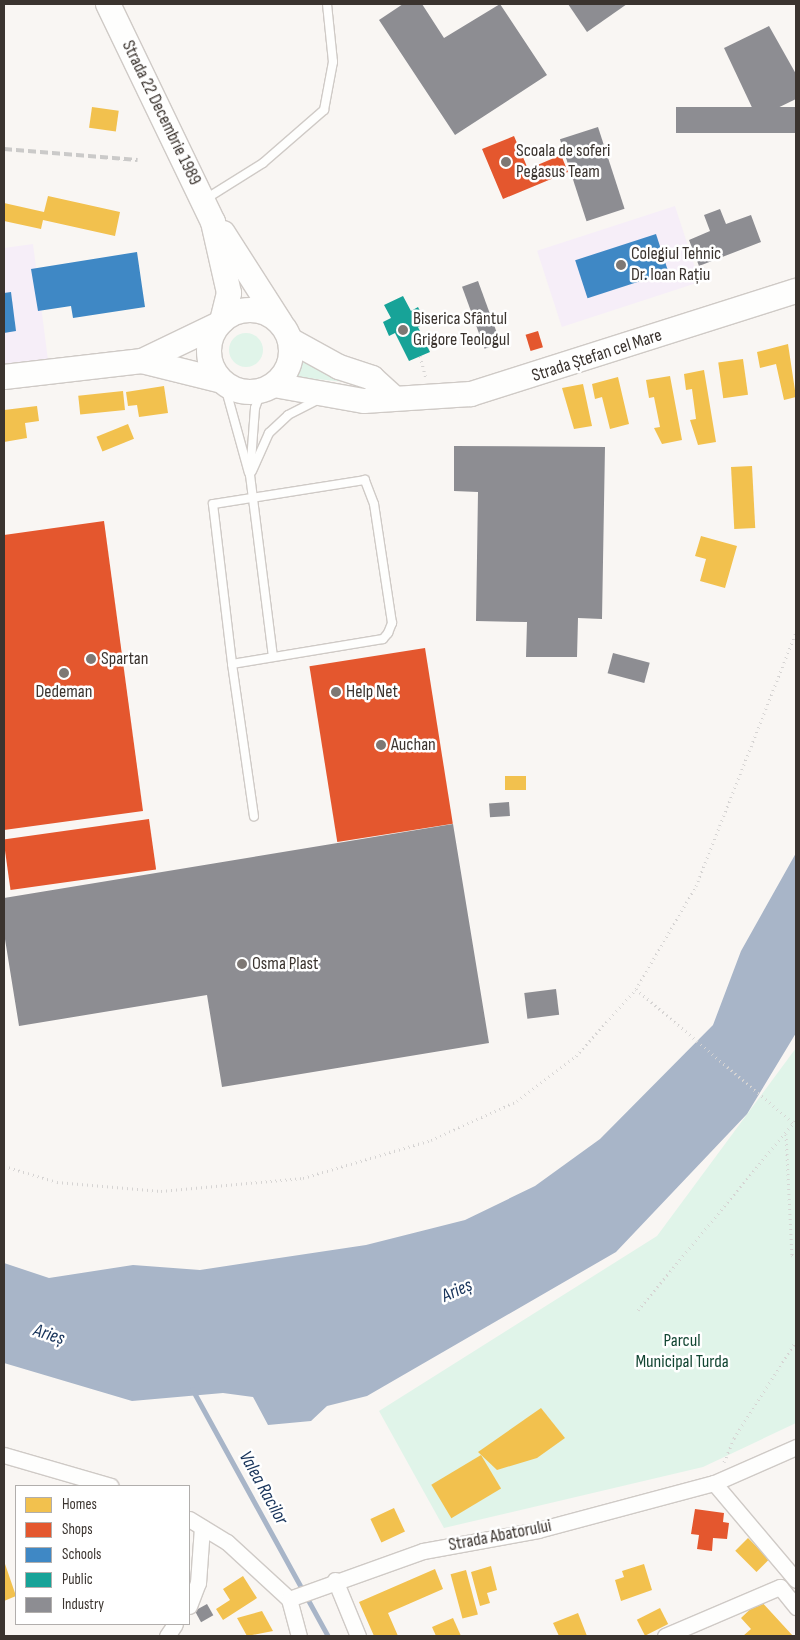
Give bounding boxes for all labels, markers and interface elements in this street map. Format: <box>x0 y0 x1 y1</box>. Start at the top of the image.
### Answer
street label: Strada 22 Decembrie 1989 <box>117 37 205 189</box>
place label: Scoala de soferi Pegasus Team <box>516 141 610 183</box>
marker: Scoala de soferi Pegasus Team <box>500 156 512 168</box>
place label: Colegiul Tehnic Dr. Ioan Rațiu <box>631 244 721 286</box>
marker: Colegiul Tehnic Dr. Ioan Rațiu <box>615 259 627 271</box>
place label: Biserica Sfântul Grigore Teologul <box>413 309 510 352</box>
marker: Biserica Sfântul Grigore Teologul <box>397 324 409 336</box>
street label: Strada Ștefan cel Mare <box>529 325 665 387</box>
place label: Spartan <box>101 648 148 670</box>
marker: Spartan <box>85 653 97 665</box>
marker: Dedeman <box>58 667 70 679</box>
place label: Dedeman <box>35 681 93 703</box>
place label: Help Net <box>346 681 398 703</box>
marker: Help Net <box>330 686 342 698</box>
place label: Auchan <box>391 734 436 756</box>
marker: Auchan <box>375 739 387 751</box>
place label: Osma Plast <box>252 953 319 975</box>
marker: Osma Plast <box>236 958 248 970</box>
water label: Arieș <box>438 1274 476 1308</box>
water label: Arieș <box>31 1319 67 1351</box>
park label: Parcul Municipal Turda <box>635 1331 729 1374</box>
water label: Valea Racilor <box>234 1447 292 1529</box>
legend <box>15 1485 190 1625</box>
text: Homes <box>62 1495 97 1514</box>
street label: Strada Abatorului <box>447 1515 553 1557</box>
text: Shops <box>62 1520 93 1539</box>
text: Schools <box>62 1545 101 1564</box>
text: Public <box>62 1570 93 1589</box>
text: Industry <box>62 1595 104 1614</box>

